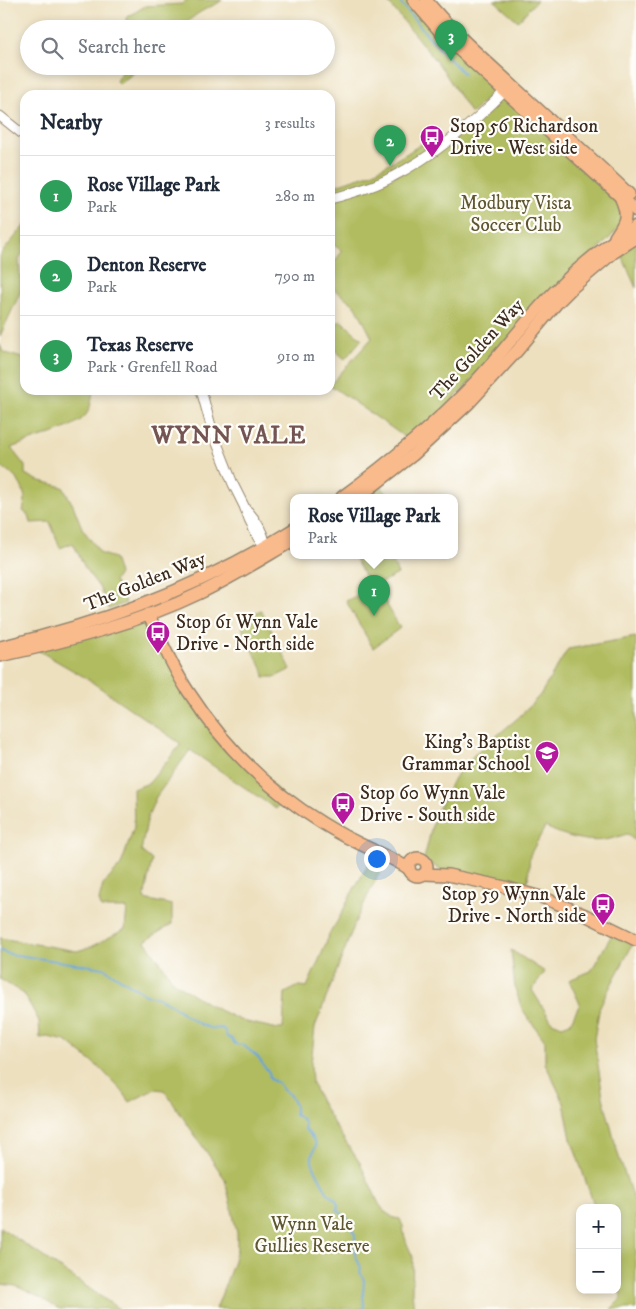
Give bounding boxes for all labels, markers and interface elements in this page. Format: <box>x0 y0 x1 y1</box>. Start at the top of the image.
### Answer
search box <box>20 20 335 75</box>
pin: 3 <box>435 20 467 61</box>
icon: search <box>38 34 66 62</box>
text: Search here <box>78 36 166 59</box>
text: Nearby <box>40 110 102 136</box>
text: 3 results <box>265 113 315 133</box>
place label: Stop 56 Richardson Drive - West side <box>450 115 598 160</box>
bus stop icon: Stop 56 Richardson Drive - West side <box>419 124 445 158</box>
pin: 2 <box>374 125 406 166</box>
text: Rose Village Park <box>87 174 220 197</box>
text: 1 <box>53 186 59 206</box>
text: 280 m <box>275 186 315 206</box>
park label: Modbury Vista Soccer Club <box>460 192 572 237</box>
text: Park <box>87 197 117 217</box>
text: Denton Reserve <box>87 254 206 277</box>
text: 2 <box>52 266 60 286</box>
text: 790 m <box>275 266 315 286</box>
text: Park <box>87 277 117 297</box>
street label: The Golden Way <box>425 294 529 406</box>
text: Texas Reserve <box>87 334 193 357</box>
text: 3 <box>53 346 59 366</box>
text: 910 m <box>277 346 315 366</box>
text: Park · Grenfell Road <box>87 357 218 377</box>
district label: WYNN VALE <box>150 421 307 451</box>
popup <box>290 494 458 559</box>
text: Rose Village Park <box>307 505 441 528</box>
text: Park <box>307 528 337 548</box>
street label: The Golden Way <box>81 547 210 617</box>
pin: 1 <box>358 575 390 616</box>
place label: Stop 61 Wynn Vale Drive - North side <box>176 611 318 656</box>
bus stop icon: Stop 61 Wynn Vale Drive - North side <box>145 620 171 654</box>
place label: King's Baptist Grammar School <box>402 731 530 776</box>
school or university icon: King's Baptist Grammar School <box>534 740 560 774</box>
place label: Stop 60 Wynn Vale Drive - South side <box>360 782 506 827</box>
bus stop icon: Stop 60 Wynn Vale Drive - South side <box>330 791 356 825</box>
your location <box>364 846 390 872</box>
place label: Stop 59 Wynn Vale Drive - North side <box>442 883 586 928</box>
bus stop icon: Stop 59 Wynn Vale Drive - North side <box>590 892 616 926</box>
map controls <box>576 1204 621 1294</box>
button: + <box>576 1204 621 1249</box>
park label: Wynn Vale Gullies Reserve <box>254 1213 370 1258</box>
button: − <box>576 1249 621 1294</box>

